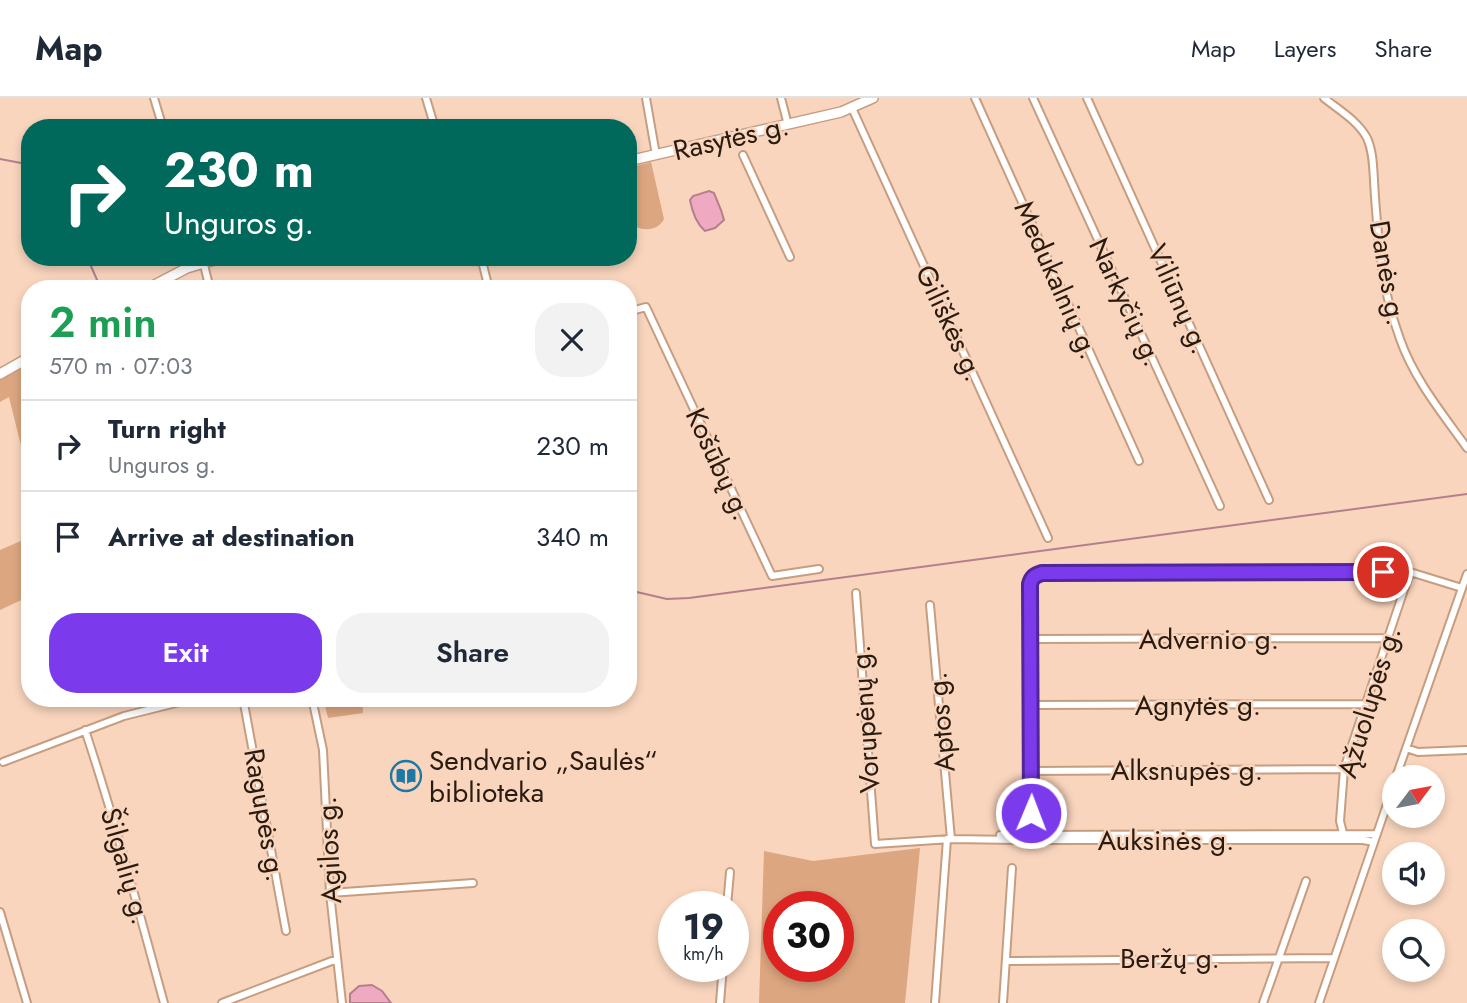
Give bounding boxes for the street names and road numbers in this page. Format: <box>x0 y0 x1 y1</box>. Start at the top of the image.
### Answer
street label: Rasytės g. <box>669 105 793 171</box>
street label: Medukalnių g. <box>1004 194 1110 366</box>
street label: Danės g. <box>1359 217 1417 329</box>
street label: Narkyčių g. <box>1078 231 1174 373</box>
street label: Viliūnų g. <box>1137 238 1221 360</box>
street label: Giliškės g. <box>905 258 995 388</box>
street label: Košūbų g. <box>675 401 763 527</box>
street label: Advernio g. <box>1139 619 1279 660</box>
street label: Ąžuolupės g. <box>1326 621 1412 783</box>
street label: Vorupėnų g. <box>839 644 891 794</box>
street label: Aptos g. <box>916 670 966 774</box>
street label: Agnytės g. <box>1135 685 1261 726</box>
street label: Ragupės g. <box>233 745 297 885</box>
street label: Alksnupės g. <box>1111 750 1263 791</box>
street label: Agilos g. <box>306 795 352 905</box>
street label: Šilgalių g. <box>90 803 162 929</box>
street label: Auksinės g. <box>1098 820 1234 861</box>
street label: Beržų g. <box>1120 938 1220 979</box>

